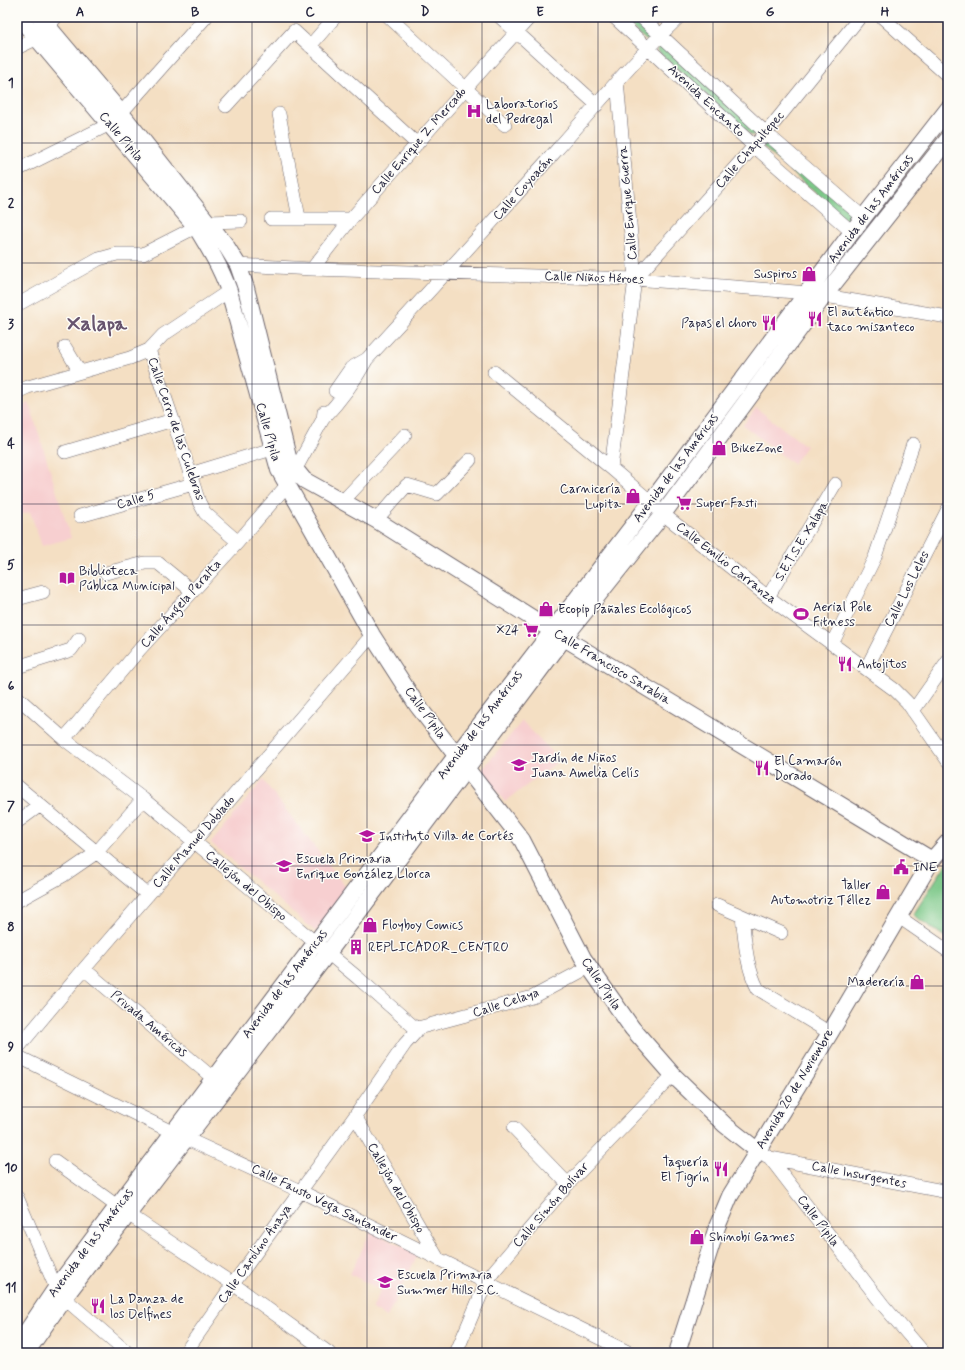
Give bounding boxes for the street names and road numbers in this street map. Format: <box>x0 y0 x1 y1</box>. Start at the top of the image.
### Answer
street label: Avenida Encanto <box>664 61 749 141</box>
street label: Calle Enrique Z. Mercado <box>368 84 470 198</box>
street label: Calle Pípila <box>95 108 147 166</box>
street label: Calle Chapultepec <box>712 108 788 192</box>
street label: Calle Enrique Guerra <box>615 145 641 261</box>
street label: Avenida de las Américas <box>824 151 918 267</box>
street label: Calle Coyoacán <box>489 152 557 224</box>
street label: Calle Niños Héroes <box>544 268 644 288</box>
street label: Calle Cerro de las Culebras <box>143 355 209 503</box>
street label: Calle Pípila <box>251 401 285 463</box>
street label: Avenida de las Américas <box>629 410 723 526</box>
street label: Calle 5 <box>115 486 157 514</box>
street label: S.E.T.S.E. Xalapa <box>771 497 833 584</box>
street label: Calle Emilio Carranza <box>672 518 780 608</box>
street label: Calle Los Leles <box>881 548 934 630</box>
street label: Calle Ángela Peralta <box>136 556 227 653</box>
street label: Calle Francisco Sarabia <box>550 625 674 709</box>
street label: Avenida de las Américas <box>433 667 527 783</box>
street label: Calle Pípila <box>400 684 450 742</box>
street label: Calle Manuel Doblado <box>149 792 239 892</box>
street label: Callejón del Obispo <box>202 847 291 925</box>
street label: Avenida de las Américas <box>238 926 332 1042</box>
street label: Calle Pípila <box>577 954 625 1014</box>
street label: Calle Celaya <box>471 984 541 1022</box>
street label: Privada Américas <box>107 987 191 1061</box>
street label: Avenida 20 de Noviembre <box>752 1026 838 1152</box>
street label: Callejón del Obispo <box>363 1140 429 1237</box>
street label: Calle Insurgentes <box>810 1157 908 1193</box>
street label: Calle Simón Bolívar <box>509 1158 593 1251</box>
street label: Calle Fausto Vega Santander <box>247 1160 400 1248</box>
street label: Avenida de las Américas <box>44 1185 138 1301</box>
street label: Calle Pípila <box>793 1192 843 1250</box>
street label: Calle Carolino Anaya <box>214 1201 296 1307</box>

